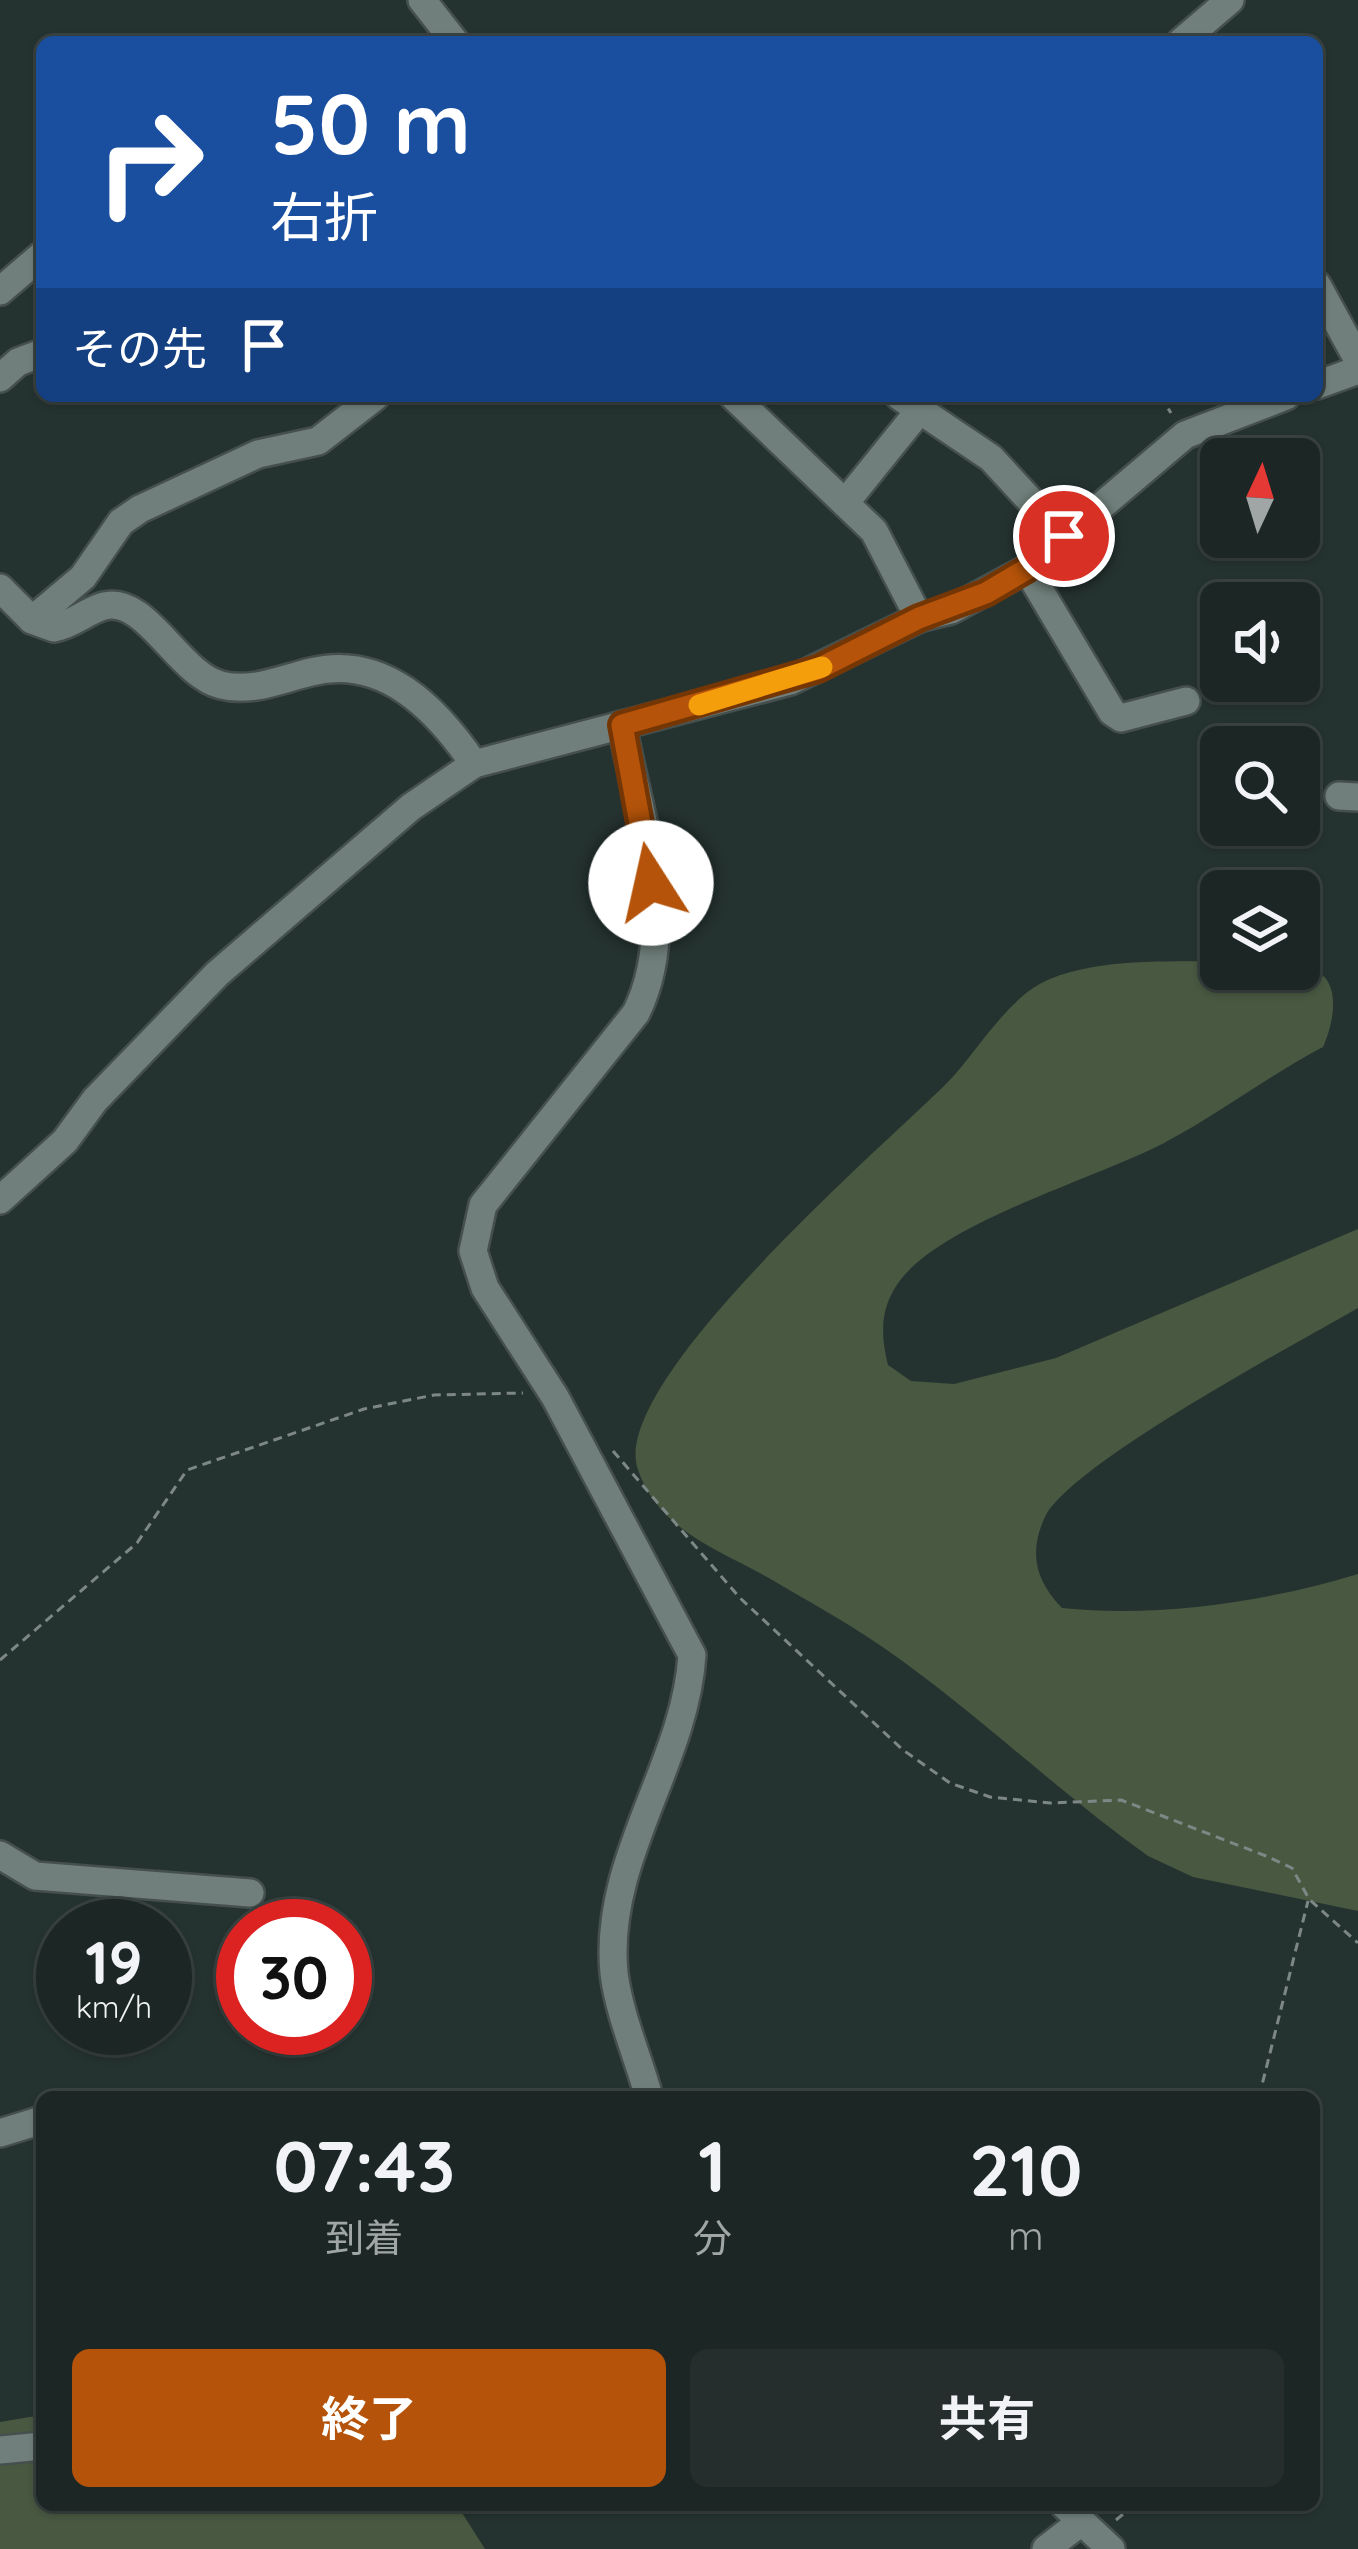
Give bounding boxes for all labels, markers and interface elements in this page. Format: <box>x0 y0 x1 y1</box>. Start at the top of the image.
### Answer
text: 50 m <box>270 70 471 175</box>
icon: right <box>72 84 228 240</box>
text: 右折 <box>270 183 378 251</box>
icon: arrive <box>231 312 297 378</box>
text: その先 <box>72 320 207 376</box>
north arrow <box>1200 438 1320 558</box>
map controls <box>1200 438 1320 990</box>
pin <box>1013 485 1115 587</box>
icon: arrive <box>1031 503 1097 569</box>
button: sound <box>1200 582 1320 702</box>
button: search <box>1200 726 1320 846</box>
position arrow <box>588 820 714 946</box>
button: layers <box>1200 870 1320 990</box>
speed limit sign: 30 <box>216 1899 372 2055</box>
text: 19 <box>85 1924 143 1999</box>
text: km/h <box>76 1988 152 2026</box>
text: 07:43 <box>274 2120 455 2210</box>
text: 1 <box>698 2120 726 2210</box>
text: 210 <box>969 2124 1082 2214</box>
text: m <box>1008 2211 1044 2260</box>
text: 到着 <box>325 2213 403 2262</box>
text: 分 <box>693 2213 732 2262</box>
button: 終了 <box>72 2349 666 2487</box>
button: 共有 <box>690 2349 1284 2487</box>

